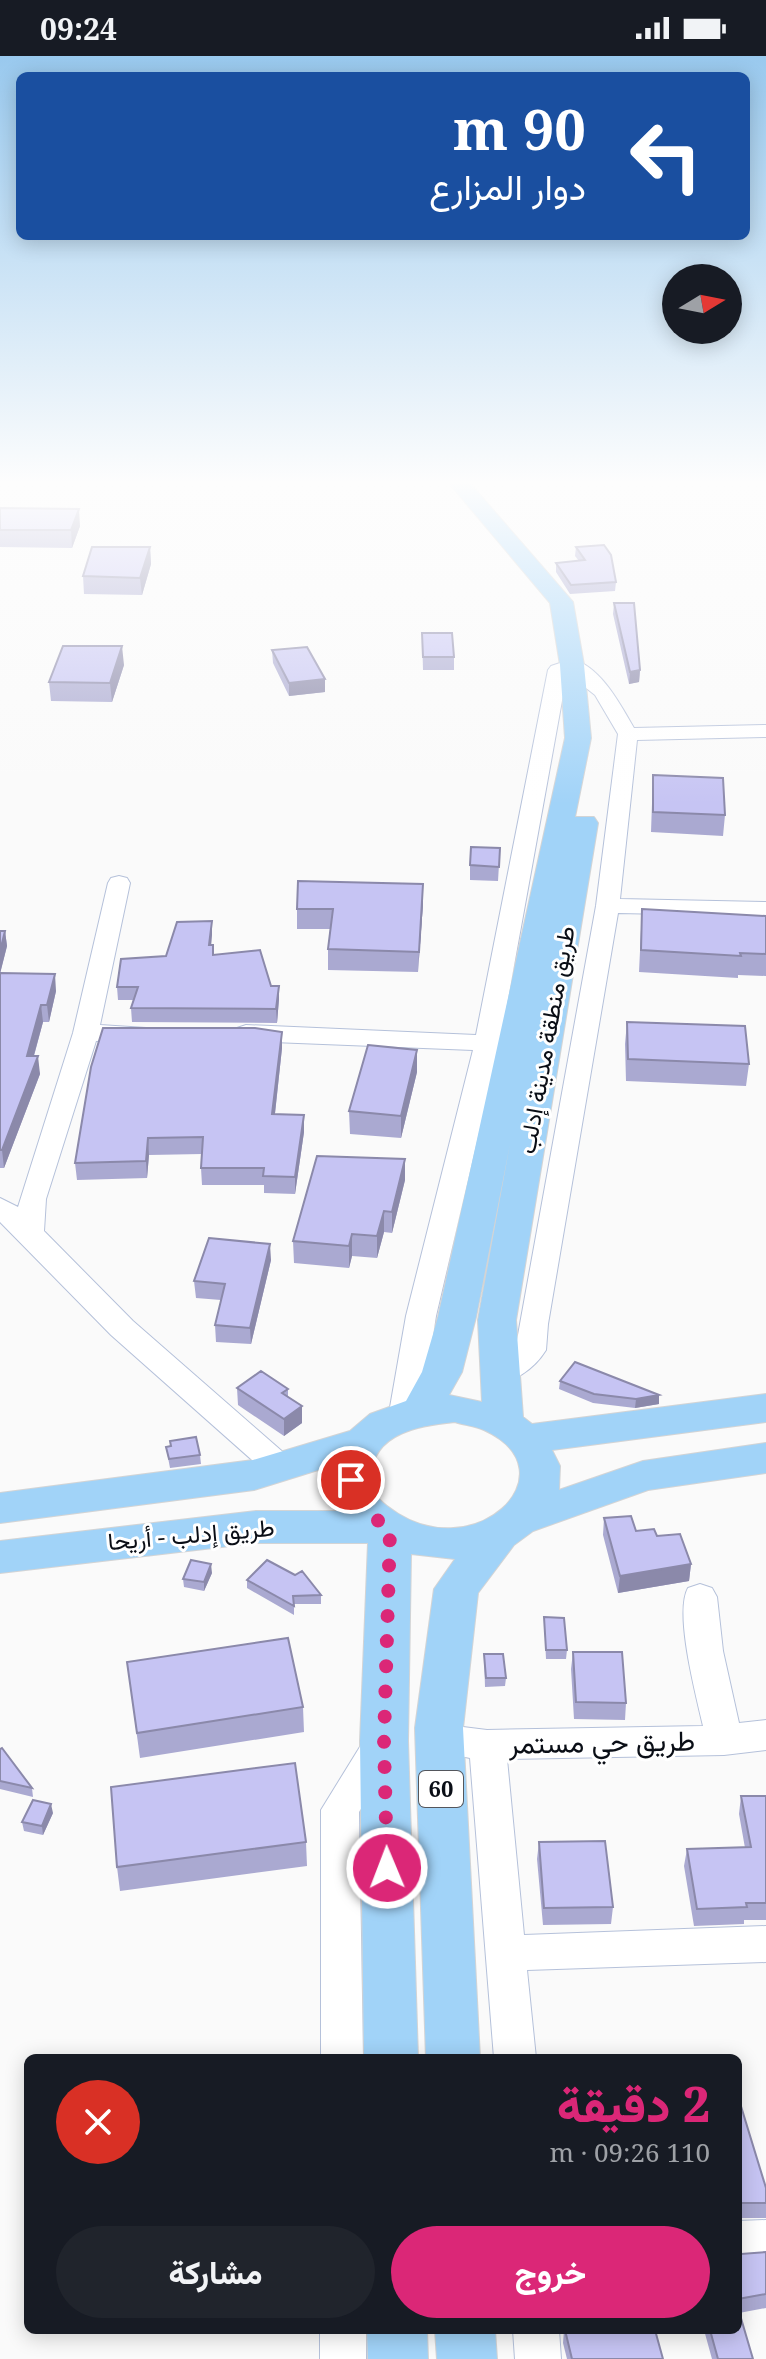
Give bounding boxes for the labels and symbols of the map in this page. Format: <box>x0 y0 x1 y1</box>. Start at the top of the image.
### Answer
north arrow <box>662 264 742 344</box>
street label: طريق منطقة مدينة إدلب <box>509 923 582 1156</box>
pin <box>317 1446 385 1514</box>
street label: طريق إدلب - أريحا <box>106 1510 276 1557</box>
street label: طريق حي مستمر <box>508 1720 696 1767</box>
road number: 60 <box>419 1771 463 1807</box>
position arrow <box>345 1826 429 1910</box>

